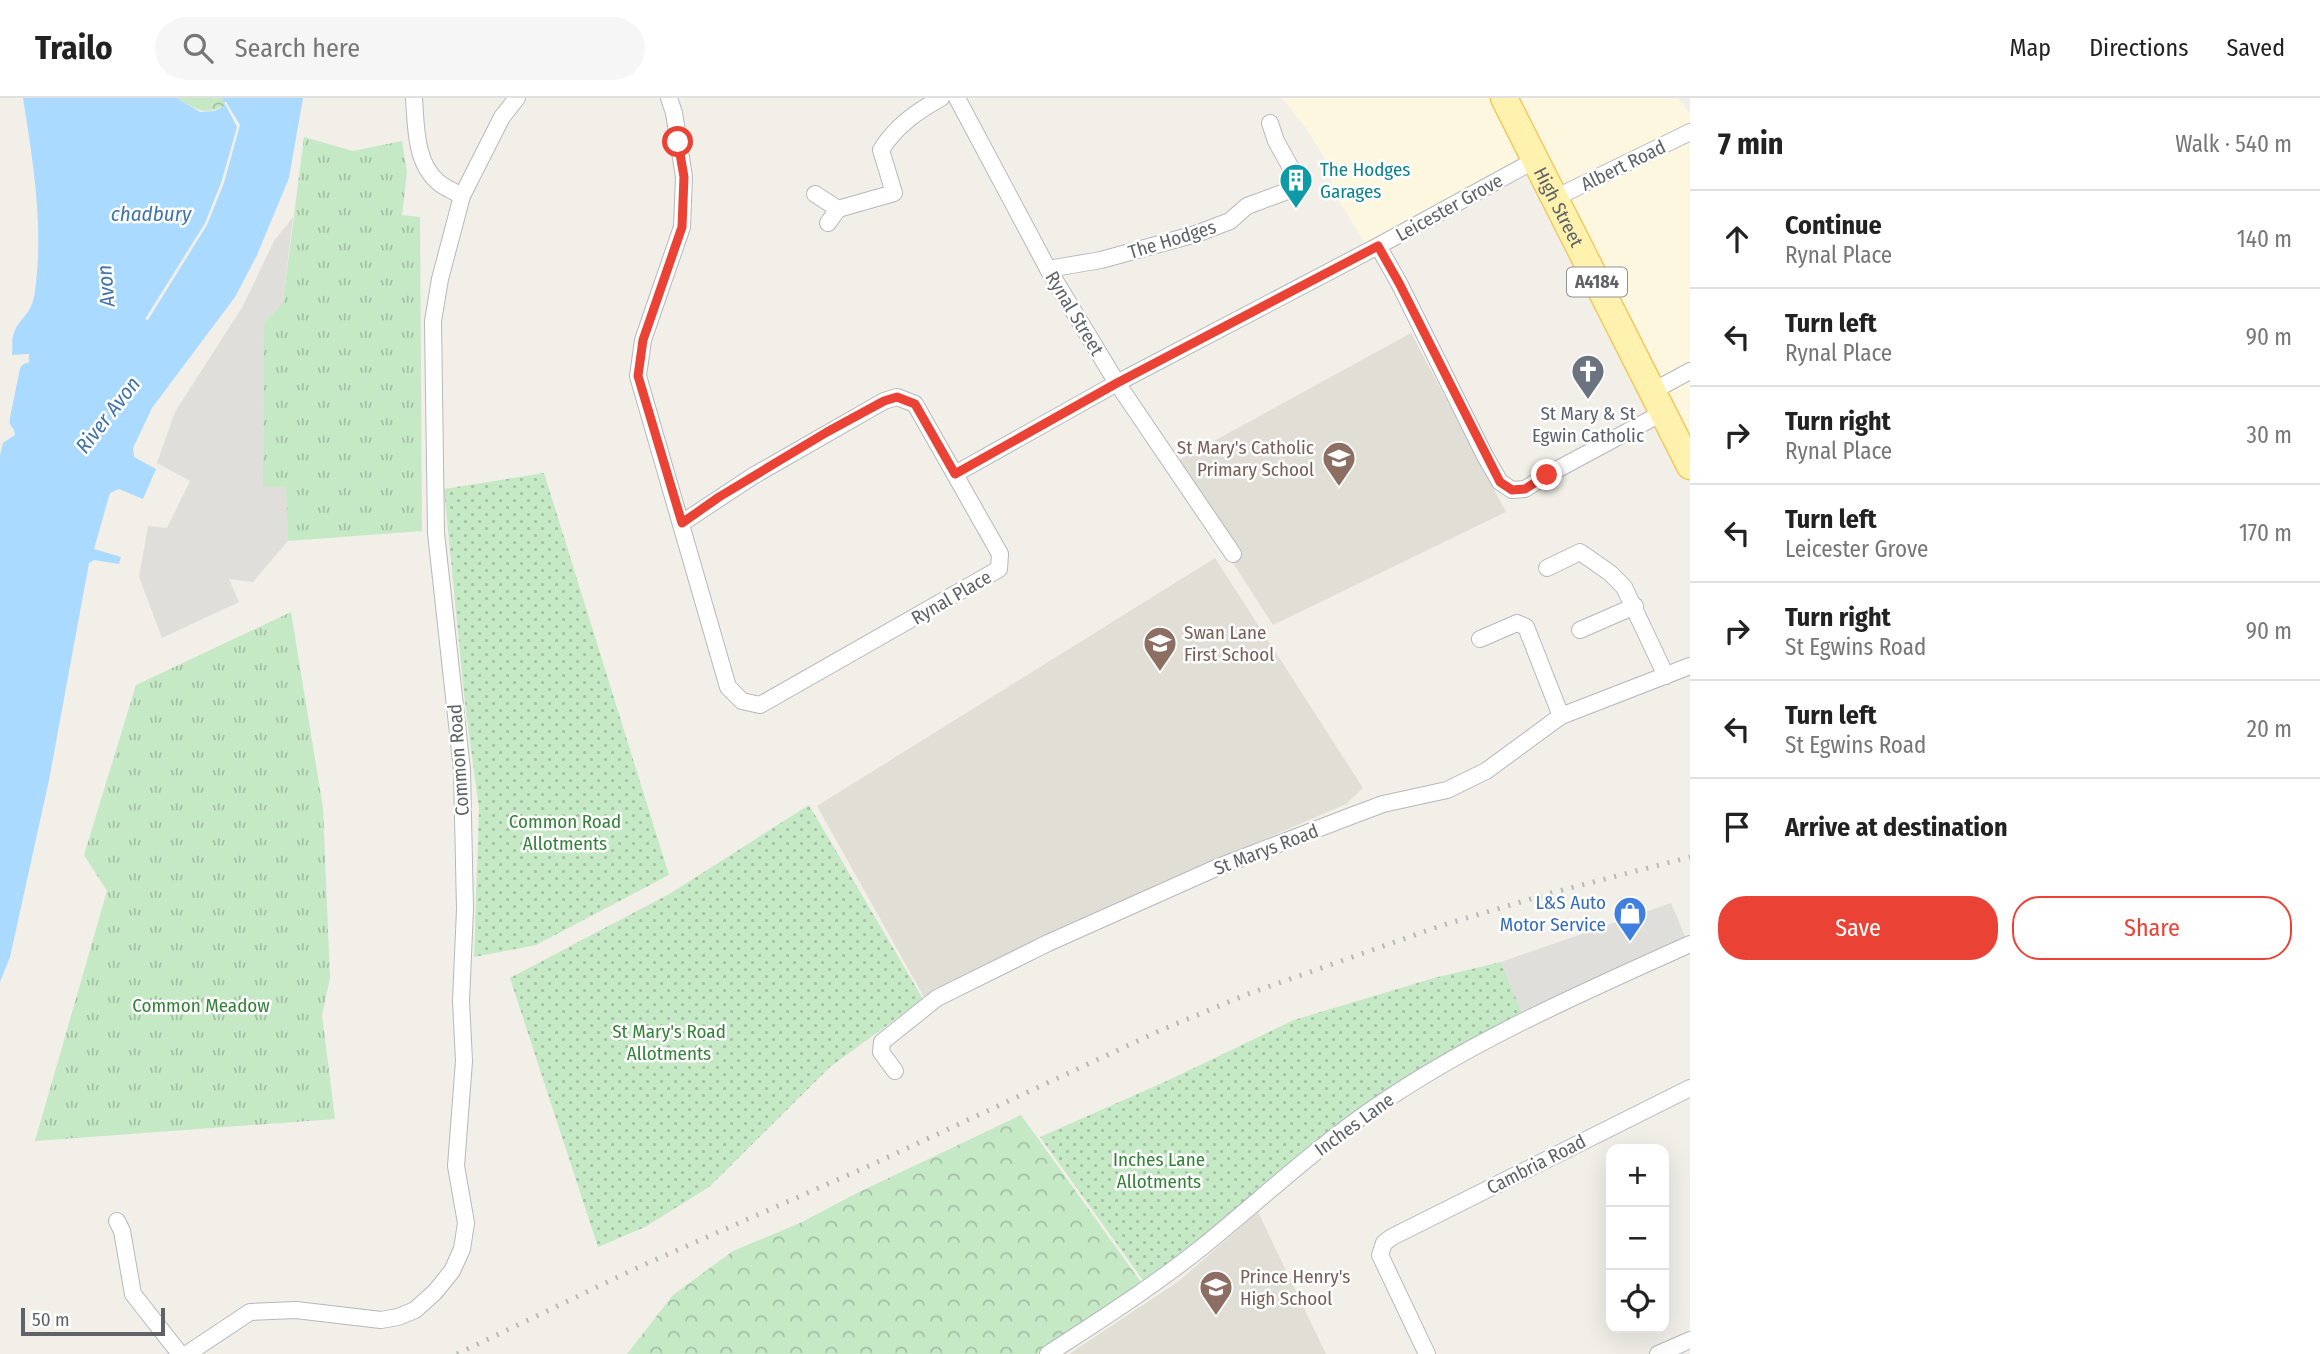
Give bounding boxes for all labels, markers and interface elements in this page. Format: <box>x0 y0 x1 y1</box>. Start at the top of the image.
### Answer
search box <box>155 17 645 80</box>
text: Trailo <box>35 28 113 68</box>
icon: search <box>179 29 217 67</box>
text: Search here <box>235 33 360 64</box>
text: Map <box>2010 34 2051 62</box>
text: Directions <box>2089 34 2188 62</box>
text: Saved <box>2226 34 2285 62</box>
route start <box>662 126 693 157</box>
text: 7 min <box>1718 126 1783 162</box>
text: Walk · 540 m <box>2175 130 2292 158</box>
street label: Albert Road <box>1577 135 1669 196</box>
place label: The Hodges Garages <box>1320 158 1410 203</box>
building icon: The Hodges Garages <box>1277 161 1315 210</box>
street label: High Street <box>1529 163 1589 252</box>
street label: Leicester Grove <box>1392 169 1507 246</box>
water label: chadbury <box>111 201 192 227</box>
text: Continue <box>1785 210 1882 241</box>
street label: The Hodges <box>1126 215 1219 264</box>
icon: ahead <box>1718 220 1756 258</box>
text: 140 m <box>2237 225 2292 253</box>
text: Rynal Place <box>1785 241 1892 269</box>
water label: Avon <box>91 264 121 309</box>
street label: Rynal Street <box>1040 267 1109 360</box>
road number: A4184 <box>1567 267 1627 296</box>
text: Turn left <box>1785 308 1877 339</box>
icon: left <box>1718 318 1756 356</box>
text: 90 m <box>2246 323 2292 351</box>
text: Rynal Place <box>1785 339 1892 367</box>
church icon: St Mary & St Egwin Catholic <box>1569 352 1607 401</box>
water label: River Avon <box>70 371 146 459</box>
place label: St Mary & St Egwin Catholic <box>1532 402 1644 447</box>
text: Turn right <box>1785 406 1891 437</box>
icon: right <box>1718 416 1756 454</box>
text: 30 m <box>2247 421 2292 449</box>
place label: St Mary's Catholic Primary School <box>1177 436 1314 481</box>
text: Rynal Place <box>1785 437 1892 465</box>
school or university icon: St Mary's Catholic Primary School <box>1320 439 1358 488</box>
route end <box>1531 459 1562 490</box>
text: Turn left <box>1785 504 1877 535</box>
icon: left <box>1718 514 1756 552</box>
text: 170 m <box>2239 519 2292 547</box>
text: Leicester Grove <box>1785 535 1928 563</box>
street label: Rynal Place <box>907 565 995 630</box>
text: Turn right <box>1785 602 1891 633</box>
icon: right <box>1718 612 1756 650</box>
text: 90 m <box>2246 617 2292 645</box>
place label: Swan Lane First School <box>1184 621 1274 666</box>
school or university icon: Swan Lane First School <box>1141 624 1179 673</box>
text: St Egwins Road <box>1785 633 1926 661</box>
text: Turn left <box>1785 700 1877 731</box>
street label: Common Road <box>443 703 474 817</box>
icon: left <box>1718 710 1756 748</box>
text: 20 m <box>2247 715 2292 743</box>
text: St Egwins Road <box>1785 731 1926 759</box>
icon: arrive <box>1718 808 1756 846</box>
park label: Common Road Allotments <box>509 810 621 855</box>
text: Arrive at destination <box>1785 812 2008 843</box>
street label: St Marys Road <box>1211 819 1322 880</box>
place label: L&S Auto Motor Service <box>1500 891 1606 936</box>
shop icon: L&S Auto Motor Service <box>1611 894 1649 943</box>
button: Save <box>1718 896 1998 960</box>
button: Share <box>2012 896 2292 960</box>
park label: Common Meadow <box>132 994 270 1017</box>
park label: St Mary's Road Allotments <box>612 1020 726 1065</box>
street label: Inches Lane <box>1310 1088 1398 1161</box>
street label: Cambria Road <box>1483 1130 1590 1199</box>
map controls <box>1606 1144 1669 1333</box>
button: + <box>1606 1144 1669 1207</box>
park label: Inches Lane Allotments <box>1113 1148 1205 1193</box>
button: − <box>1606 1207 1669 1270</box>
place label: Prince Henry's High School <box>1240 1265 1350 1310</box>
school or university icon: Prince Henry's High School <box>1197 1268 1235 1317</box>
button: locate <box>1606 1270 1669 1333</box>
scale bar <box>21 1305 164 1337</box>
text: 50 m <box>32 1308 70 1331</box>

